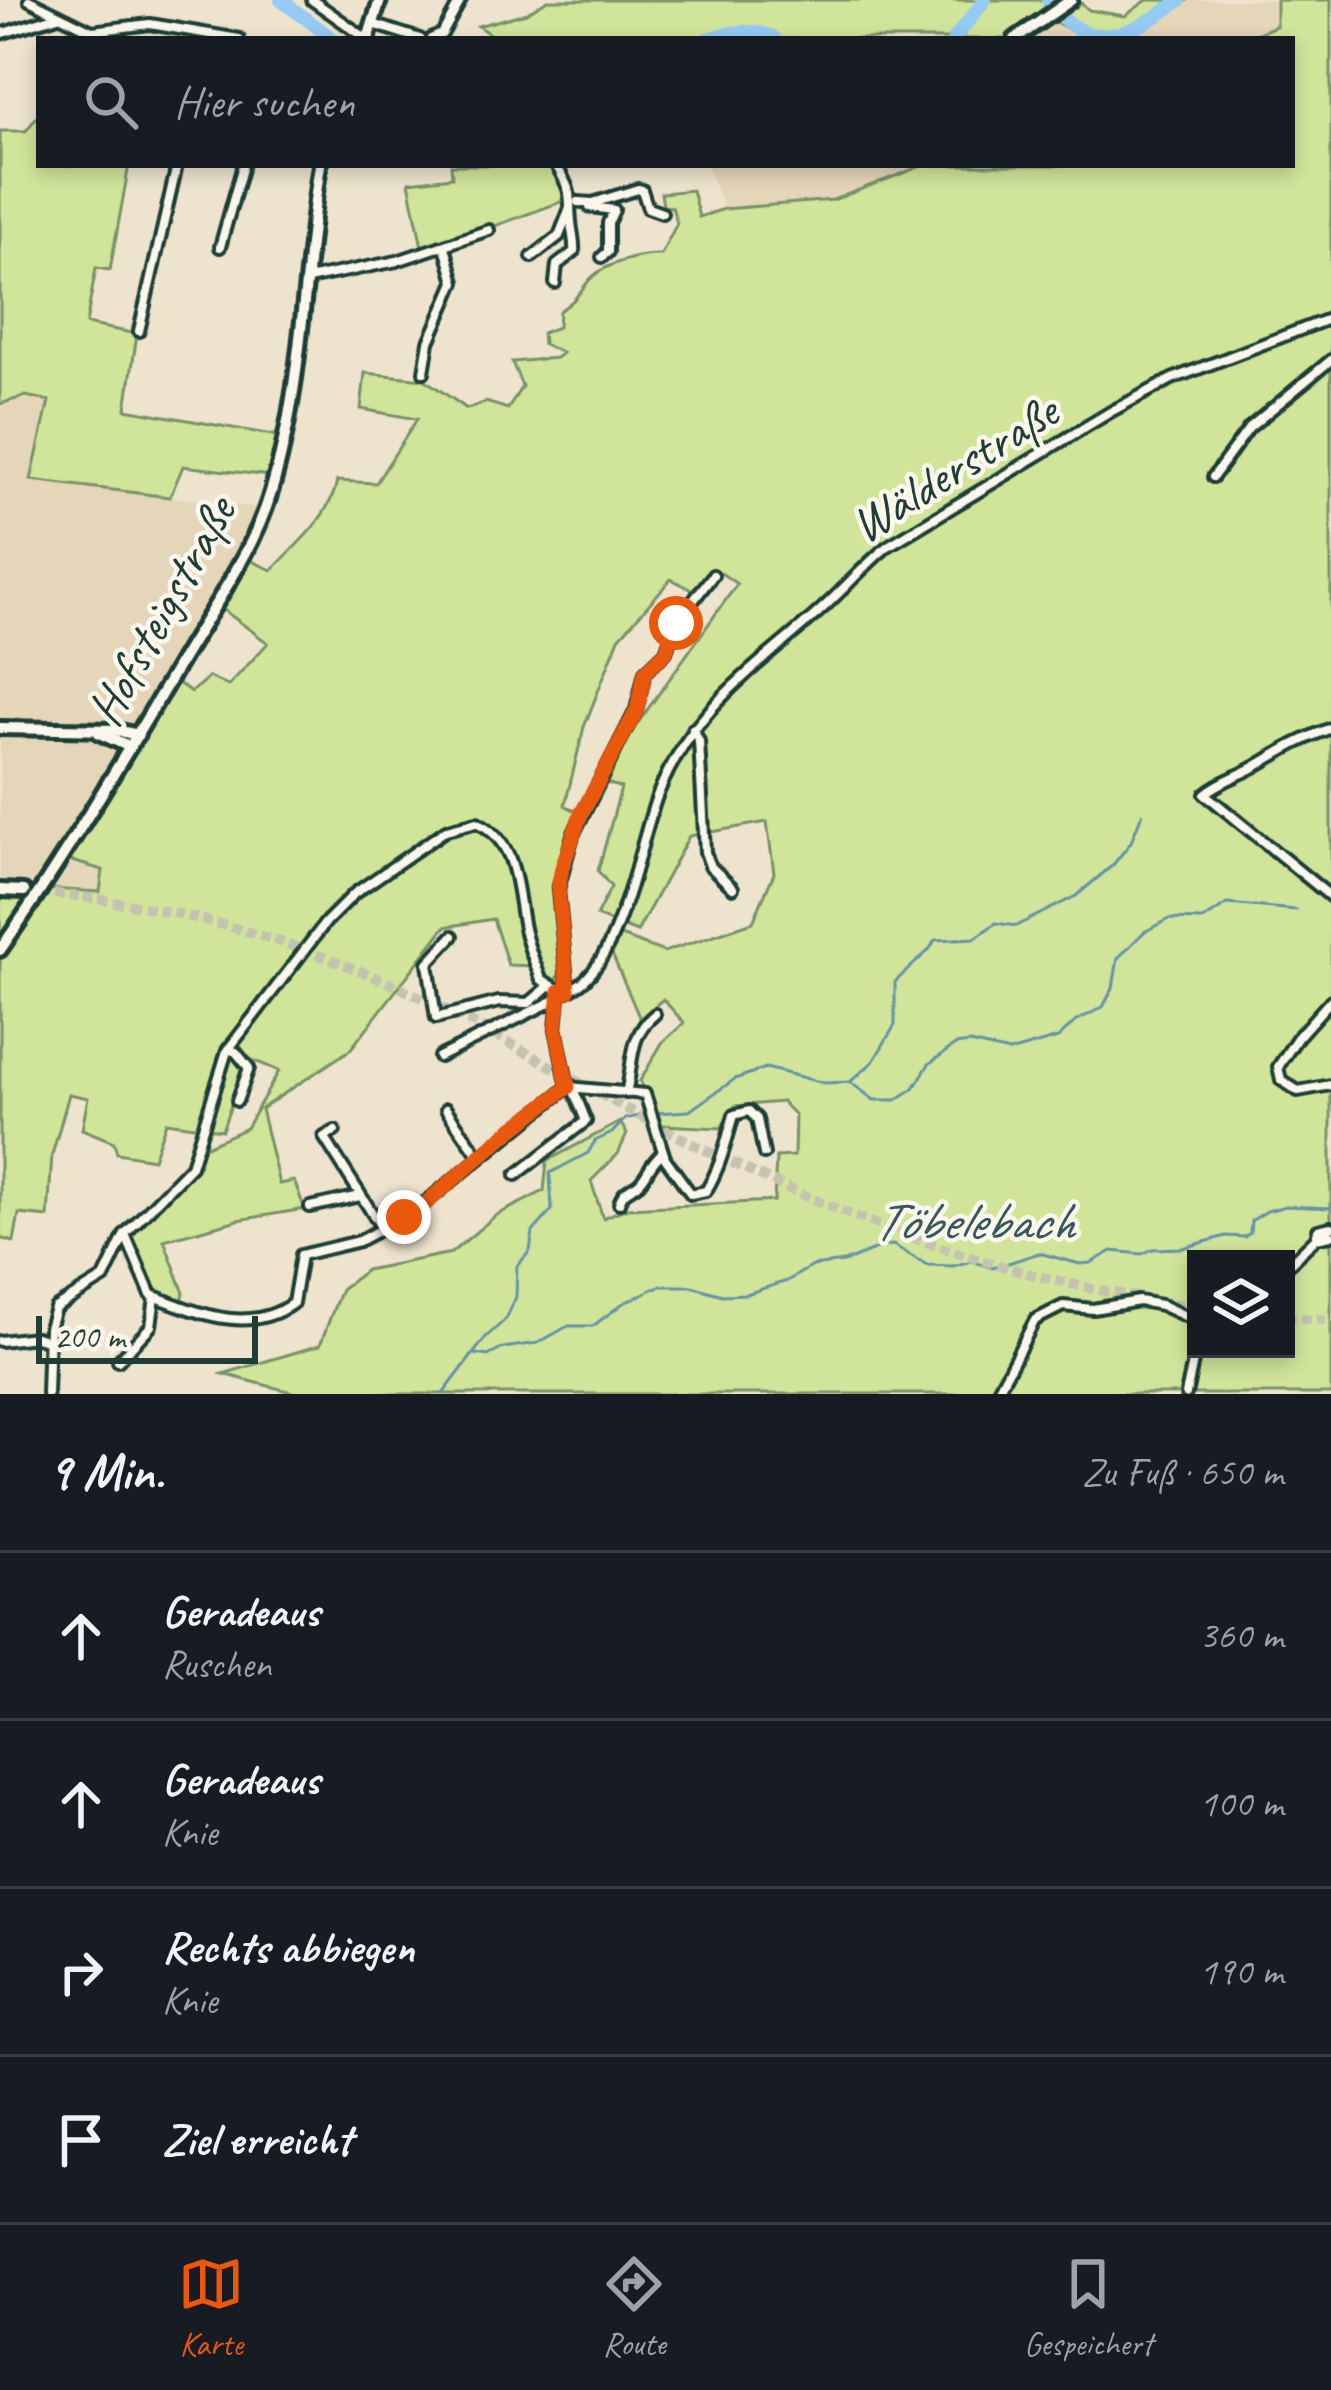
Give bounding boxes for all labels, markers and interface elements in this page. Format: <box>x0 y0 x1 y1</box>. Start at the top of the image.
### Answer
search box <box>36 36 1295 168</box>
icon: search <box>78 69 144 135</box>
text: Hier suchen <box>174 74 354 131</box>
street label: Wälderstraße <box>838 377 1072 557</box>
street label: Hofsteigstraße <box>72 482 252 737</box>
route start <box>649 596 703 650</box>
water label: Töbelebach <box>873 1187 1077 1255</box>
route end <box>377 1190 431 1244</box>
map controls <box>1187 1250 1295 1358</box>
button: layers <box>1187 1250 1295 1358</box>
scale bar <box>36 1310 258 1363</box>
text: 200 m <box>54 1316 125 1358</box>
text: 9 Min. <box>48 1440 164 1504</box>
text: Zu Fuß · 650 m <box>1082 1448 1283 1497</box>
text: Geradeaus <box>162 1583 320 1640</box>
icon: ahead <box>48 1603 114 1669</box>
text: 360 m <box>1199 1611 1283 1660</box>
text: Ruschen <box>162 1640 271 1689</box>
text: Geradeaus <box>162 1751 320 1808</box>
icon: ahead <box>48 1771 114 1837</box>
text: 100 m <box>1199 1779 1283 1828</box>
text: Knie <box>162 1808 217 1857</box>
text: Rechts abbiegen <box>162 1919 414 1976</box>
icon: right <box>48 1939 114 2005</box>
text: 190 m <box>1199 1947 1283 1996</box>
text: Knie <box>162 1976 217 2025</box>
icon: arrive <box>48 2107 114 2173</box>
text: Ziel erreicht <box>162 2111 352 2168</box>
tab: Karte <box>178 2251 244 2365</box>
tab: Route <box>601 2251 667 2365</box>
tab: Gespeichert <box>1024 2251 1153 2365</box>

